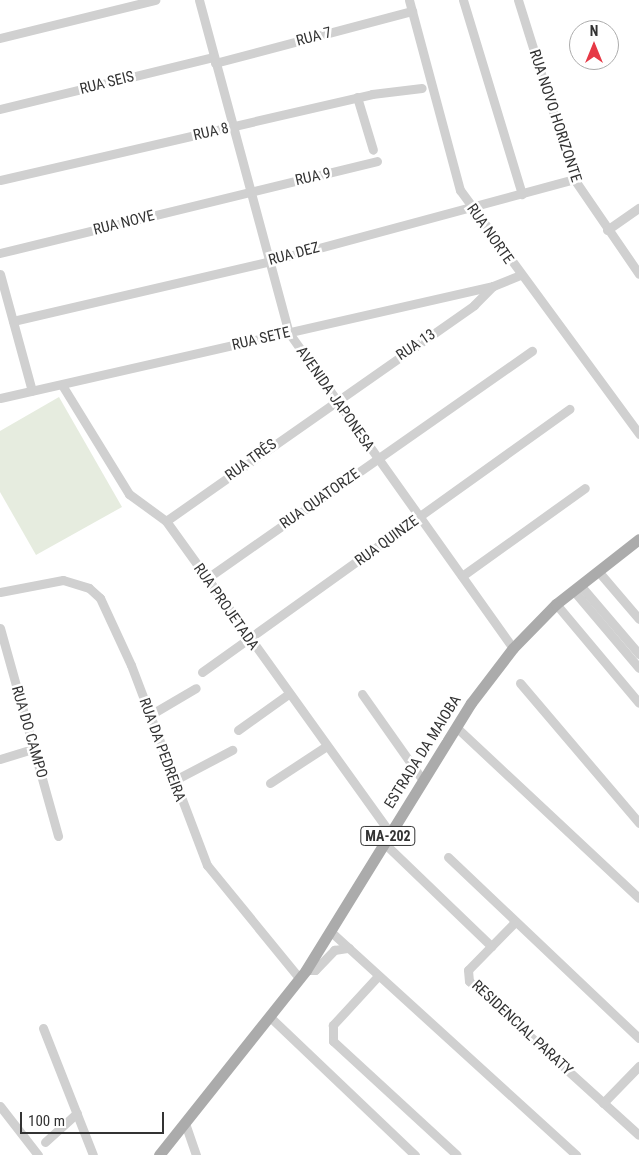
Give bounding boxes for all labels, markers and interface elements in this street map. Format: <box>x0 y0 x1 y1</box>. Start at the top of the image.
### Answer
north arrow <box>569 20 619 70</box>
text: N <box>590 23 598 39</box>
street label: RUA 7 <box>294 24 334 50</box>
street label: RUA NOVO HORIZONTE <box>525 47 585 185</box>
street label: RUA SEIS <box>78 68 136 98</box>
street label: RUA 8 <box>192 119 230 145</box>
street label: RUA 9 <box>294 164 332 190</box>
street label: RUA NORTE <box>463 200 517 268</box>
street label: RUA NOVE <box>92 207 156 239</box>
street label: RUA DEZ <box>266 239 322 269</box>
street label: RUA SETE <box>230 324 292 354</box>
street label: RUA 13 <box>393 325 439 365</box>
street label: AVENIDA JAPONESA <box>292 343 378 455</box>
street label: RUA TRÊS <box>222 435 280 485</box>
street label: RUA QUATORZE <box>277 465 363 533</box>
street label: RUA QUINZE <box>352 512 422 570</box>
street label: RUA PROJETADA <box>190 560 262 654</box>
street label: RUA DO CAMPO <box>7 684 51 780</box>
street label: ESTRADA DA MAIOBA <box>381 692 465 812</box>
street label: RUA DA PEDREIRA <box>135 696 189 804</box>
road number: MA-202 <box>359 824 417 848</box>
street label: RESIDENCIAL PARATY <box>468 977 576 1079</box>
scale bar <box>22 1102 166 1134</box>
text: 100 m <box>28 1112 65 1130</box>

